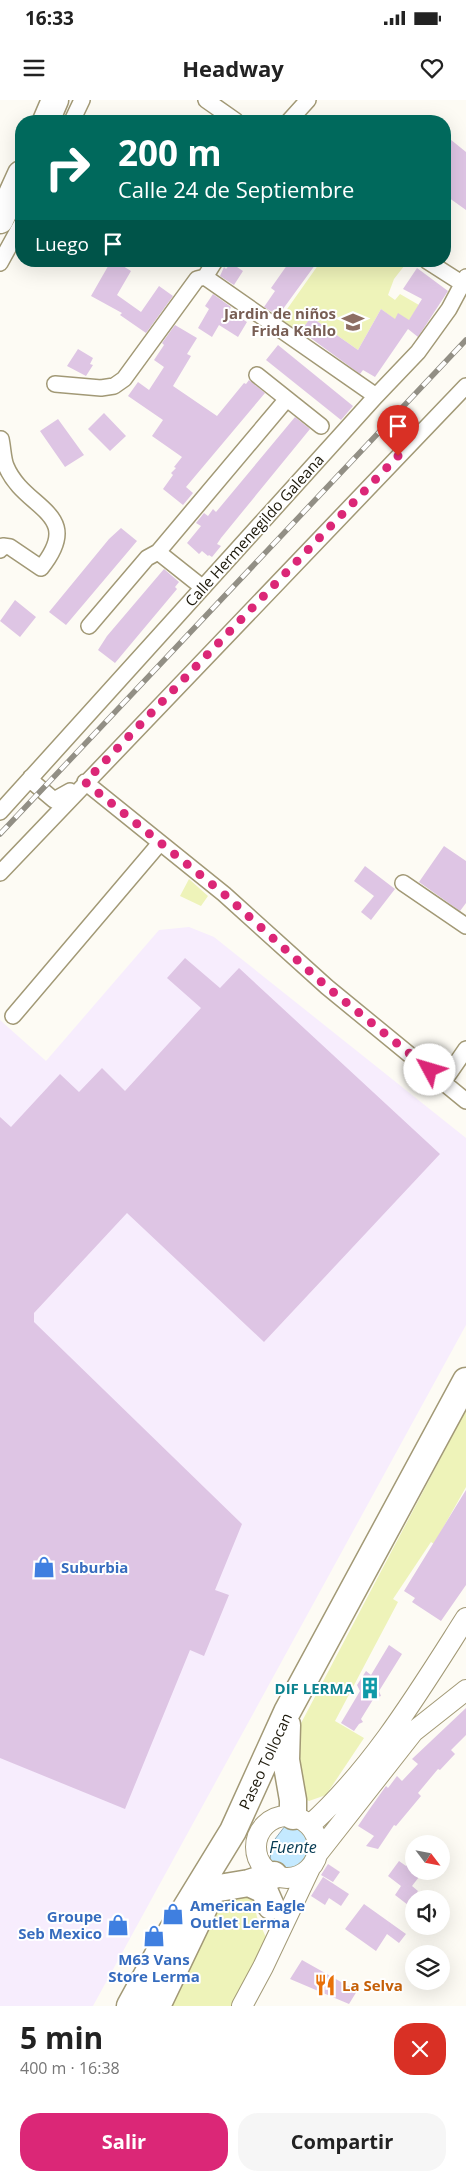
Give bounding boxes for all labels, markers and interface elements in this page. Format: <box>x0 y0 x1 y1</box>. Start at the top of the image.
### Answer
text: 16:33 <box>25 5 74 31</box>
text: Headway <box>182 53 284 83</box>
icon: menu <box>20 54 48 82</box>
icon: heart <box>418 54 446 82</box>
text: 200 m <box>118 129 222 176</box>
icon: right <box>35 135 100 200</box>
text: Calle 24 de Septiembre <box>118 174 354 204</box>
icon: arrive <box>99 230 127 258</box>
text: Luego <box>35 231 89 257</box>
place label: Jardin de niños Frida Kahlo <box>222 303 336 340</box>
school or university icon: Jardin de niños Frida Kahlo <box>340 309 366 335</box>
pin <box>377 405 419 456</box>
icon: arrive <box>384 412 412 440</box>
street label: Calle Hermenegildo Galeana <box>180 450 328 610</box>
position arrow <box>403 1043 455 1095</box>
shop icon: Suburbia <box>31 1554 57 1580</box>
place label: Suburbia <box>61 1557 128 1577</box>
building icon: DIF LERMA <box>357 1675 383 1701</box>
place label: DIF LERMA <box>275 1678 355 1698</box>
street label: Paseo Tollocan <box>234 1709 296 1813</box>
north arrow <box>405 1835 450 1880</box>
map controls <box>405 1835 450 1990</box>
water label: Fuente <box>269 1836 317 1858</box>
button: sound <box>405 1890 450 1935</box>
place label: American Eagle Outlet Lerma <box>190 1895 305 1932</box>
shop icon: American Eagle Outlet Lerma <box>160 1901 186 1927</box>
place label: Groupe Seb Mexico <box>18 1906 102 1943</box>
shop icon: Groupe Seb Mexico <box>105 1912 131 1938</box>
shop icon: M63 Vans Store Lerma <box>141 1923 167 1949</box>
button: layers <box>405 1945 450 1990</box>
place label: M63 Vans Store Lerma <box>108 1949 200 1986</box>
restaurant icon: La Selva <box>312 1972 338 1998</box>
place label: La Selva <box>342 1975 403 1995</box>
text: 5 min <box>20 2017 103 2058</box>
button: close <box>394 2023 446 2075</box>
text: 400 m · 16:38 <box>20 2057 120 2079</box>
button: Salir <box>20 2113 228 2171</box>
button: Compartir <box>238 2113 446 2171</box>

